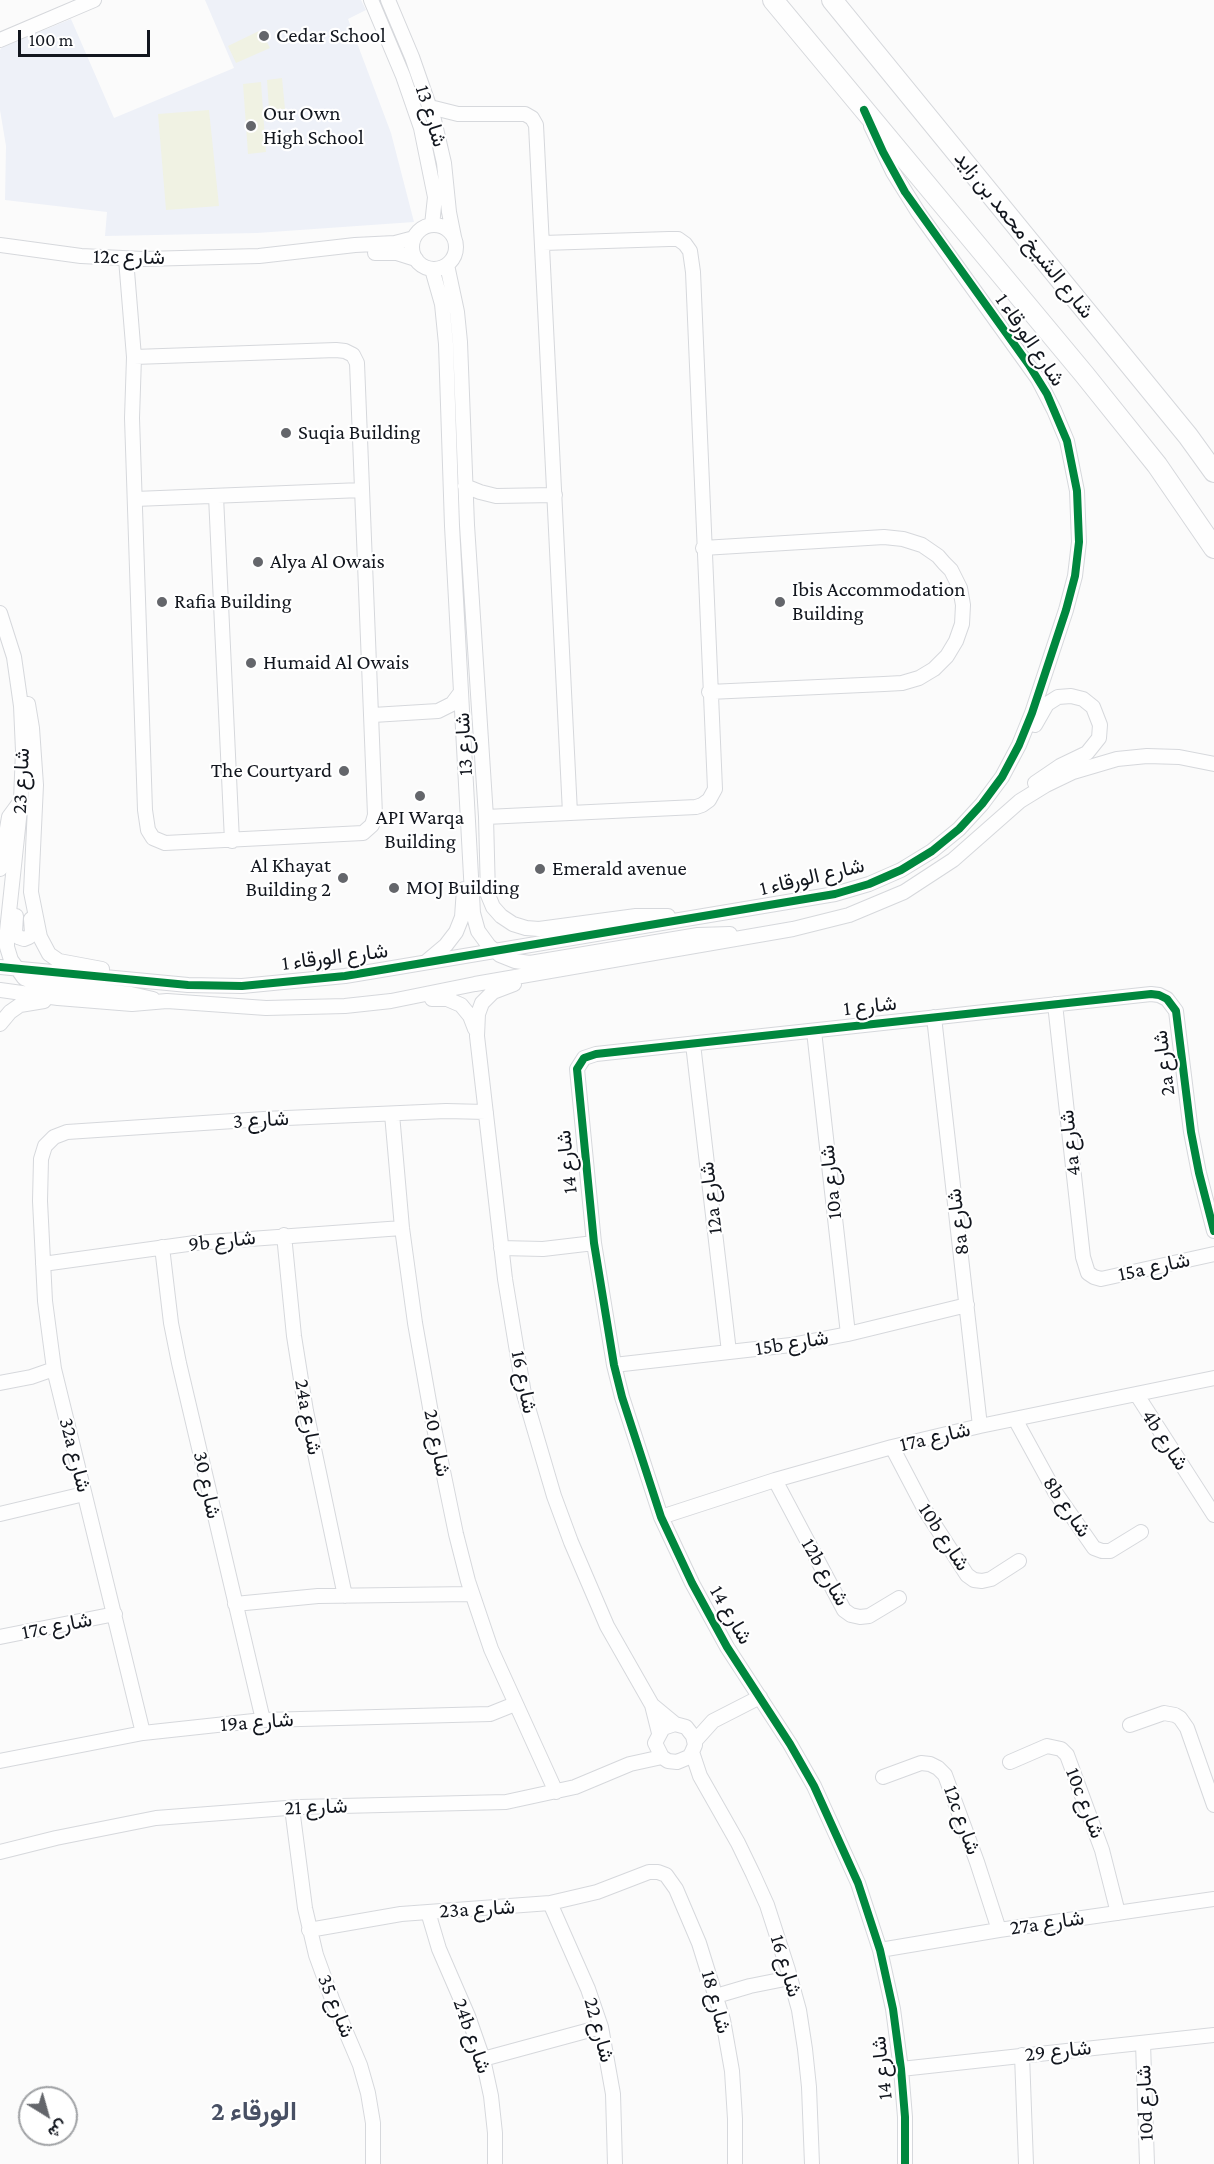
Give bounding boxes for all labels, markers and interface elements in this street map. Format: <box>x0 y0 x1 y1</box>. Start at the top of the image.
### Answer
scale bar <box>21 18 153 56</box>
place label: Cedar School <box>276 23 386 49</box>
marker: Cedar School <box>257 29 271 43</box>
text: 100 m <box>29 30 73 50</box>
street label: شارع 13 <box>410 82 452 150</box>
place label: Our Own High School <box>263 101 364 151</box>
marker: Our Own High School <box>244 119 258 133</box>
street label: شارع الشيخ محمد بن زايد <box>949 146 1099 324</box>
street label: 12c شارع <box>93 244 165 270</box>
street label: شارع الورقاء 1 <box>990 289 1070 391</box>
place label: Suqia Building <box>298 420 420 446</box>
marker: Suqia Building <box>279 426 293 440</box>
place label: Alya Al Owais <box>270 549 385 575</box>
marker: Alya Al Owais <box>251 555 265 569</box>
place label: Ibis Accommodation Building <box>792 577 965 627</box>
place label: Rafia Building <box>174 589 292 615</box>
marker: Rafia Building <box>155 595 169 609</box>
marker: Ibis Accommodation Building <box>773 595 787 609</box>
place label: Humaid Al Owais <box>263 650 409 676</box>
marker: Humaid Al Owais <box>244 656 258 670</box>
street label: شارع 13 <box>450 712 478 776</box>
street label: شارع 23 <box>7 747 35 815</box>
place label: The Courtyard <box>211 758 332 784</box>
marker: The Courtyard <box>337 764 351 778</box>
marker: API Warqa Building <box>413 789 427 803</box>
place label: API Warqa Building <box>376 805 464 855</box>
place label: Al Khayat Building 2 <box>245 853 331 903</box>
street label: شارع الورقاء 1 <box>757 853 867 901</box>
place label: Emerald avenue <box>552 856 687 882</box>
marker: Emerald avenue <box>533 862 547 876</box>
marker: Al Khayat Building 2 <box>336 871 350 885</box>
place label: MOJ Building <box>406 875 519 901</box>
marker: MOJ Building <box>387 881 401 895</box>
street label: شارع الورقاء 1 <box>281 938 389 976</box>
street label: شارع 1 <box>842 991 898 1021</box>
street label: 2a شارع <box>1147 1029 1181 1097</box>
street label: شارع 3 <box>232 1106 290 1134</box>
street label: 4a شارع <box>1054 1109 1086 1177</box>
street label: شارع 14 <box>551 1129 583 1195</box>
street label: 10a شارع <box>815 1144 847 1220</box>
street label: 12a شارع <box>694 1160 728 1236</box>
street label: 8a شارع <box>941 1187 975 1257</box>
street label: 9b شارع <box>187 1225 257 1257</box>
street label: 15a شارع <box>1116 1247 1192 1287</box>
street label: 15b شارع <box>754 1325 830 1361</box>
street label: شارع 16 <box>506 1348 542 1416</box>
street label: 24a شارع <box>289 1377 327 1457</box>
street label: 4b شارع <box>1136 1405 1194 1475</box>
street label: شارع 20 <box>418 1407 456 1479</box>
street label: 32a شارع <box>54 1415 96 1495</box>
street label: 17a شارع <box>897 1417 973 1457</box>
street label: شارع 30 <box>188 1449 226 1521</box>
street label: 8b شارع <box>1037 1472 1097 1542</box>
street label: 10b شارع <box>913 1498 975 1576</box>
street label: 12b شارع <box>796 1534 854 1610</box>
street label: شارع 14 <box>704 1581 758 1649</box>
street label: 17c شارع <box>20 1607 94 1645</box>
street label: 19a شارع <box>219 1707 295 1737</box>
street label: 10c شارع <box>1060 1764 1110 1842</box>
street label: 12c شارع <box>938 1782 986 1858</box>
street label: شارع 21 <box>284 1793 348 1821</box>
street label: 23a شارع <box>438 1894 516 1924</box>
street label: 27a شارع <box>1008 1905 1086 1941</box>
street label: شارع 16 <box>765 1932 807 2000</box>
street label: شارع 18 <box>695 1968 737 2036</box>
street label: شارع 35 <box>312 1971 360 2041</box>
street label: 24b شارع <box>447 1995 497 2077</box>
street label: شارع 22 <box>578 1995 620 2065</box>
street label: شارع 14 <box>866 2035 898 2101</box>
street label: شارع 29 <box>1023 2035 1093 2067</box>
street label: 10d شارع <box>1131 2065 1159 2141</box>
north arrow <box>18 2086 78 2146</box>
district label: الورقاء 2 <box>211 2096 297 2128</box>
text: ش <box>45 2117 71 2142</box>

